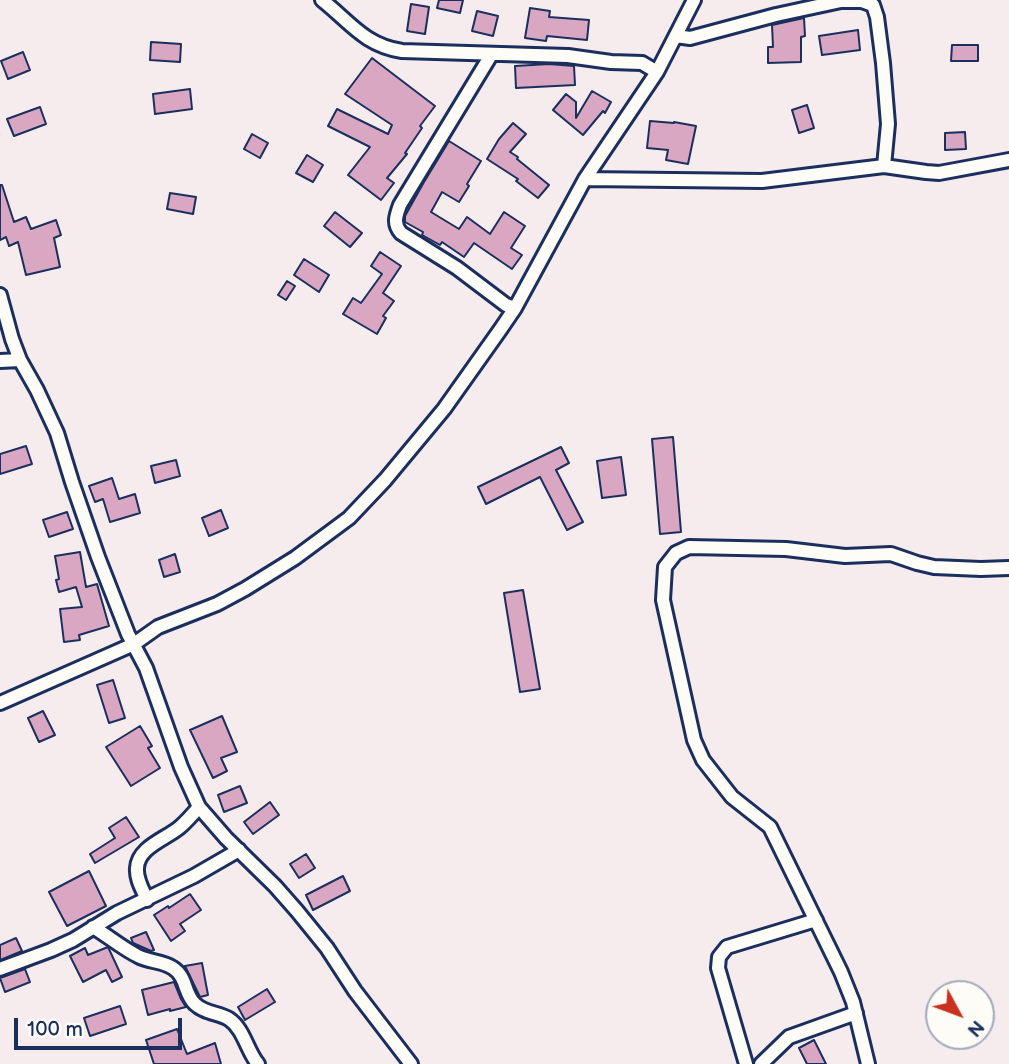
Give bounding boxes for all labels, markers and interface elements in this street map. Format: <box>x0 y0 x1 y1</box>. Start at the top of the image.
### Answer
north arrow <box>925 980 995 1050</box>
scale bar <box>18 1004 186 1048</box>
text: N <box>961 1015 988 1041</box>
text: 100 m <box>27 1017 83 1042</box>

